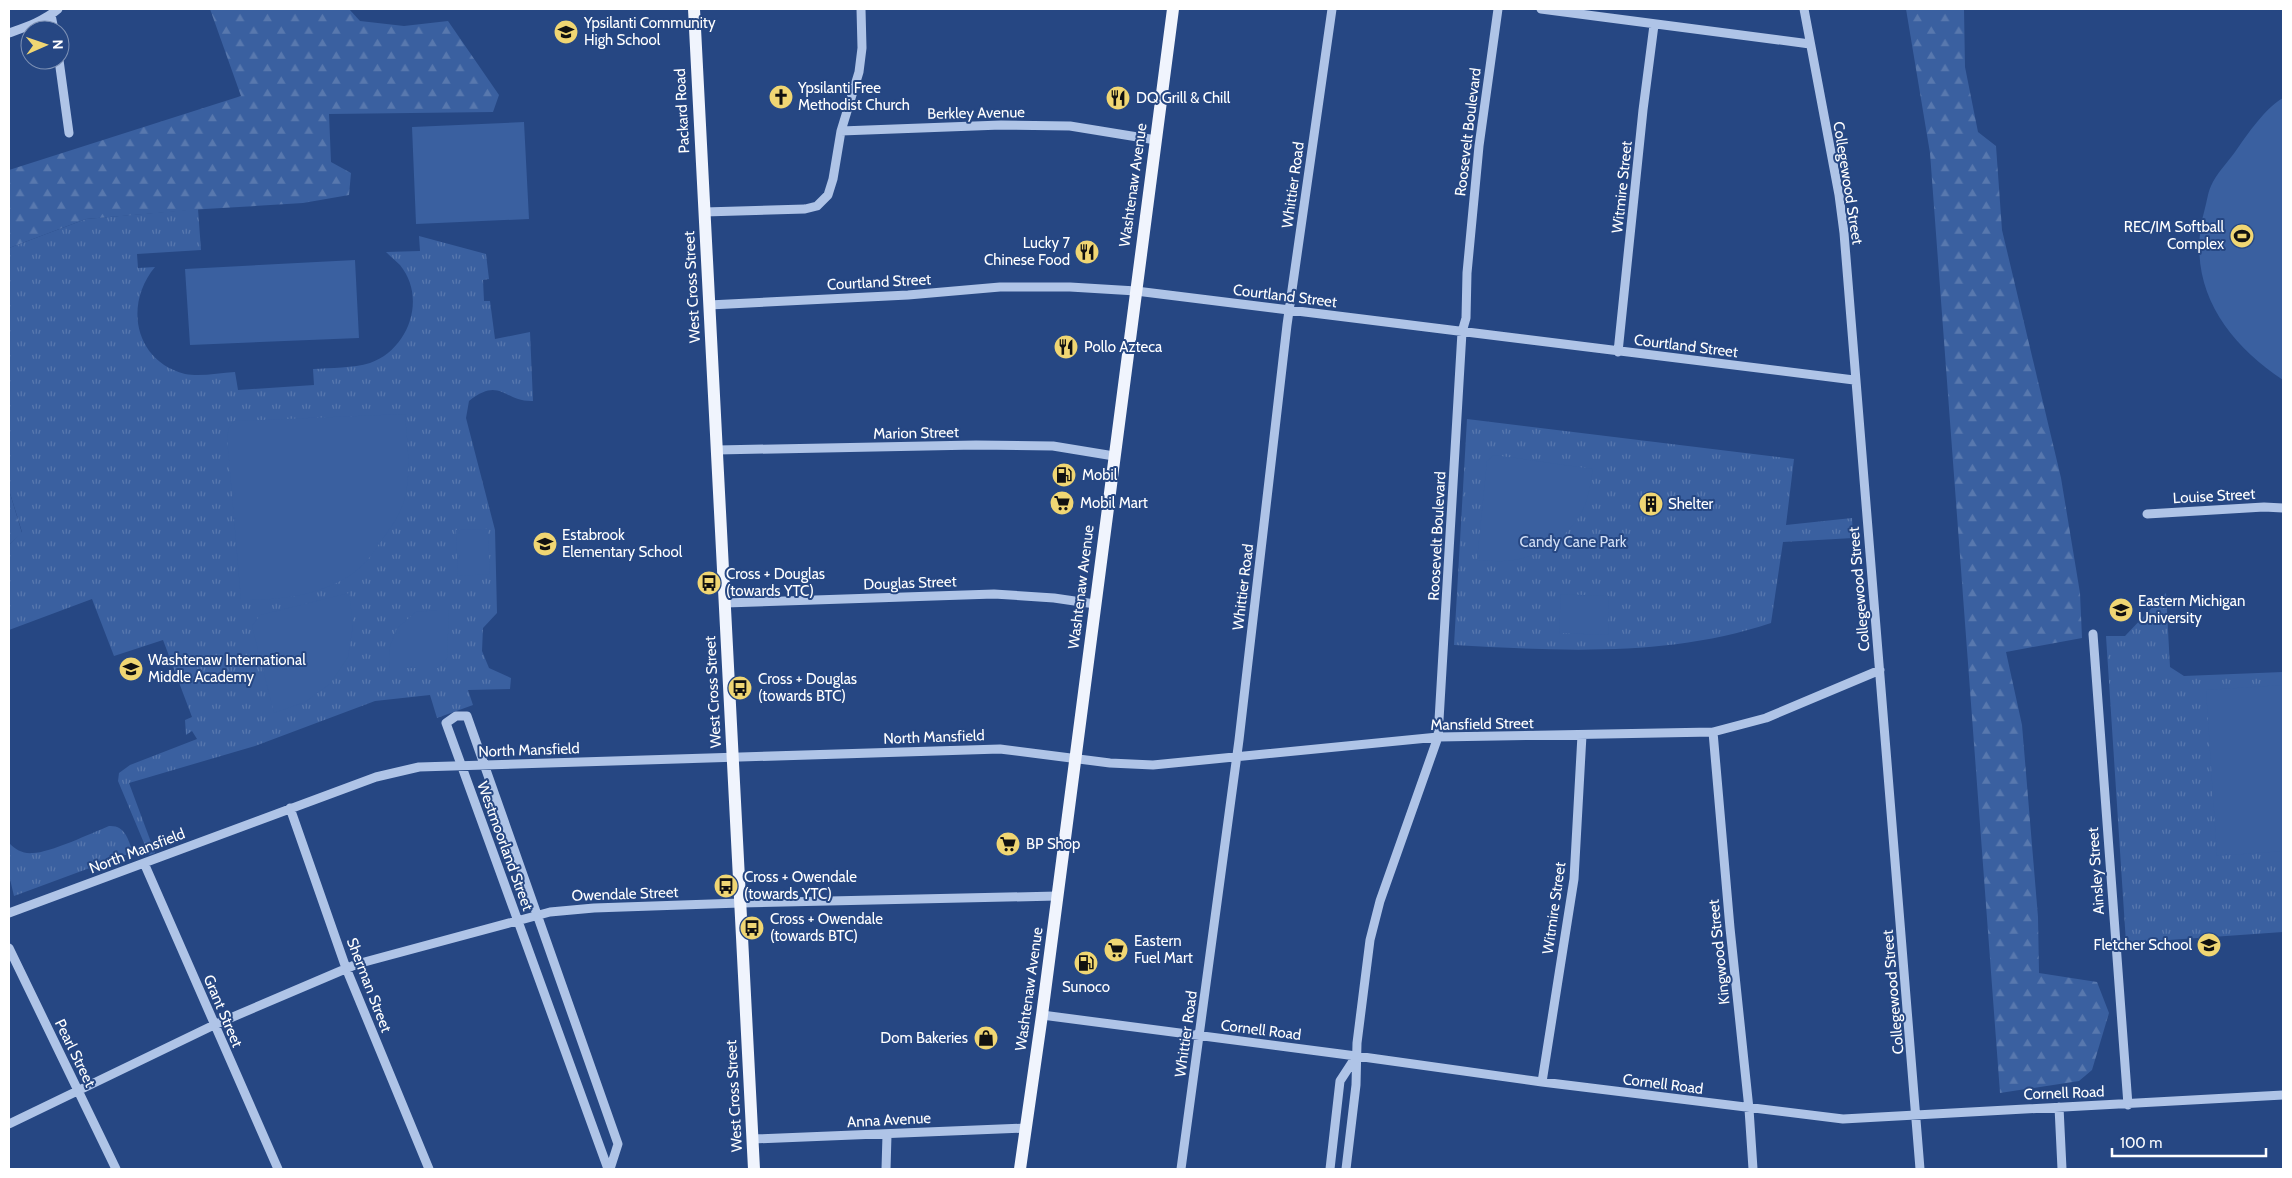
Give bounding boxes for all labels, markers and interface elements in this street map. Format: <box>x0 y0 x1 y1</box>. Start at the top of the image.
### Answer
place label: Ypsilanti Community High School <box>583 14 716 49</box>
school or university icon: Ypsilanti Community High School <box>553 19 579 45</box>
north arrow <box>20 20 70 70</box>
text: N <box>49 39 67 50</box>
street label: Roosevelt Boulevard <box>1451 67 1485 197</box>
street label: Packard Road <box>671 68 693 154</box>
place label: Ypsilanti Free Methodist Church <box>797 79 910 114</box>
church icon: Ypsilanti Free Methodist Church <box>768 84 794 110</box>
restaurant icon: DQ Grill & Chill <box>1105 85 1131 111</box>
place label: DQ Grill & Chill <box>1136 89 1231 107</box>
street label: Berkley Avenue <box>927 103 1025 123</box>
street label: Collegewood Street <box>1829 120 1867 246</box>
street label: Washtenaw Avenue <box>1115 122 1151 248</box>
street label: Witmire Street <box>1608 140 1636 234</box>
street label: Whittier Road <box>1278 141 1308 229</box>
place label: REC/IM Softball Complex <box>2124 218 2224 253</box>
sports icon: REC/IM Softball Complex <box>2229 223 2255 249</box>
street label: West Cross Street <box>680 231 704 343</box>
place label: Lucky 7 Chinese Food <box>984 234 1070 269</box>
restaurant icon: Lucky 7 Chinese Food <box>1074 239 1100 265</box>
street label: Courtland Street <box>826 270 932 294</box>
street label: Courtland Street <box>1232 281 1338 311</box>
street label: Courtland Street <box>1633 331 1739 361</box>
restaurant icon: Pollo Azteca <box>1053 334 1079 360</box>
place label: Pollo Azteca <box>1084 338 1163 356</box>
street label: Marion Street <box>873 423 959 443</box>
fuel station icon: Mobil <box>1051 462 1077 488</box>
place label: Mobil <box>1082 466 1118 484</box>
street label: Roosevelt Boulevard <box>1425 471 1449 601</box>
street label: Louise Street <box>2172 485 2256 507</box>
supermarket icon: Mobil Mart <box>1049 490 1075 516</box>
building icon: Shelter <box>1638 491 1664 517</box>
place label: Mobil Mart <box>1080 494 1148 512</box>
place label: Shelter <box>1668 495 1714 513</box>
street label: Washtenaw Avenue <box>1064 524 1098 650</box>
place label: Estabrook Elementary School <box>562 526 683 561</box>
street label: Collegewood Street <box>1845 526 1873 652</box>
school or university icon: Estabrook Elementary School <box>532 531 558 557</box>
park label: Candy Cane Park <box>1519 533 1627 551</box>
street label: Whittier Road <box>1229 543 1257 631</box>
place label: Cross + Douglas (towards YTC) <box>726 565 825 600</box>
bus stop icon: Cross + Douglas (towards YTC) <box>696 570 722 596</box>
street label: Douglas Street <box>863 572 957 594</box>
place label: Eastern Michigan University <box>2138 592 2245 627</box>
school or university icon: Eastern Michigan University <box>2108 597 2134 623</box>
street label: West Cross Street <box>701 636 725 748</box>
place label: Washtenaw International Middle Academy <box>148 651 306 686</box>
school or university icon: Washtenaw International Middle Academy <box>118 656 144 682</box>
place label: Cross + Douglas (towards BTC) <box>758 670 857 705</box>
bus stop icon: Cross + Douglas (towards BTC) <box>727 675 753 701</box>
street label: Mansfield Street <box>1430 714 1534 734</box>
street label: North Mansfield <box>883 726 985 748</box>
street label: North Mansfield <box>478 739 580 761</box>
street label: Westmoorland Street <box>473 779 537 913</box>
street label: North Mansfield <box>86 824 188 878</box>
street label: Ainsley Street <box>2084 827 2108 915</box>
supermarket icon: BP Shop <box>995 831 1021 857</box>
place label: BP Shop <box>1026 835 1080 853</box>
street label: Witmire Street <box>1539 861 1569 955</box>
place label: Cross + Owendale (towards YTC) <box>744 868 857 903</box>
bus stop icon: Cross + Owendale (towards YTC) <box>713 873 739 899</box>
street label: Owendale Street <box>571 883 679 905</box>
street label: Kingwood Street <box>1705 899 1733 1005</box>
place label: Cross + Owendale (towards BTC) <box>770 910 883 945</box>
bus stop icon: Cross + Owendale (towards BTC) <box>739 915 765 941</box>
street label: Washtenaw Avenue <box>1011 926 1047 1052</box>
street label: Collegewood Street <box>1879 929 1907 1055</box>
place label: Eastern Fuel Mart <box>1134 932 1193 967</box>
school or university icon: Fletcher School <box>2196 932 2222 958</box>
street label: Sherman Street <box>343 935 395 1035</box>
place label: Fletcher School <box>2094 936 2192 954</box>
supermarket icon: Eastern Fuel Mart <box>1103 937 1129 963</box>
fuel station icon: Sunoco <box>1073 950 1099 976</box>
street label: Grant Street <box>200 972 246 1050</box>
place label: Sunoco <box>1062 978 1110 996</box>
street label: Whittier Road <box>1171 990 1201 1078</box>
street label: Pearl Street <box>51 1016 99 1090</box>
street label: Cornell Road <box>1220 1016 1302 1044</box>
shop icon: Dom Bakeries <box>973 1025 999 1051</box>
place label: Dom Bakeries <box>880 1029 968 1047</box>
street label: West Cross Street <box>722 1040 746 1152</box>
street label: Cornell Road <box>1622 1070 1704 1098</box>
street label: Cornell Road <box>2023 1083 2105 1103</box>
street label: Anna Avenue <box>847 1109 932 1131</box>
scale bar <box>2112 1126 2266 1158</box>
text: 100 m <box>2120 1134 2162 1152</box>

